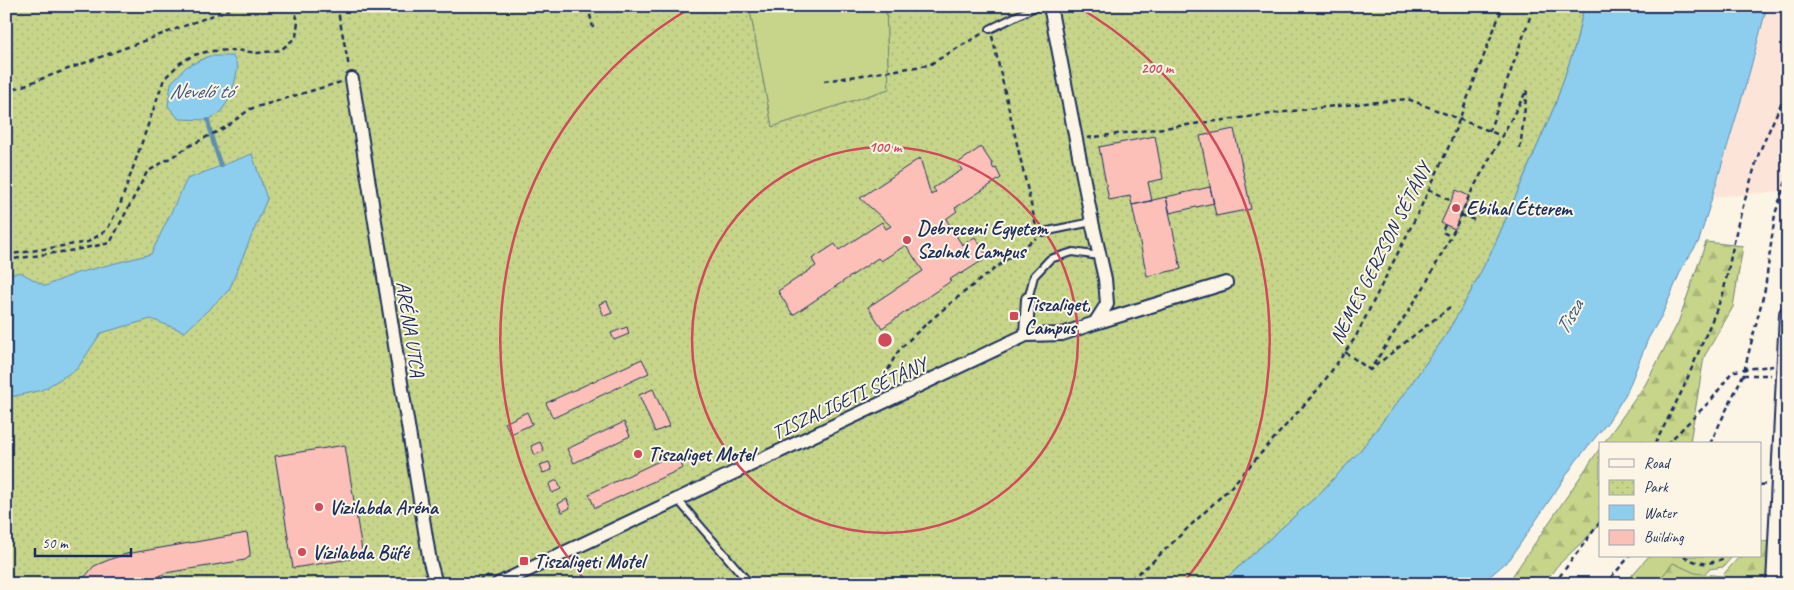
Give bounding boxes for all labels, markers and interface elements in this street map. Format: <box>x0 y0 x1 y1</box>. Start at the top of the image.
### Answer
text: 200 m <box>1141 59 1175 78</box>
water label: Nevelő tó <box>169 78 238 104</box>
text: 100 m <box>869 138 903 157</box>
street label: NEMES GERZSON SÉTÁNY <box>1324 156 1438 348</box>
place label: Ebihal Étterem <box>1466 196 1573 221</box>
marker: Ebihal Étterem <box>1450 202 1462 214</box>
place label: Debreceni Egyetem Szolnok Campus <box>917 216 1049 264</box>
marker: Debreceni Egyetem Szolnok Campus <box>901 234 913 246</box>
street label: ARÉNA UTCA <box>391 279 431 380</box>
place label: Tiszaliget, Campus <box>1024 292 1091 340</box>
water label: Tisza <box>1549 293 1590 339</box>
marker: Tiszaliget, Campus <box>1008 310 1020 322</box>
centre of rings <box>876 331 894 349</box>
street label: TISZALIGETI SÉTÁNY <box>768 350 933 445</box>
place label: Tiszaliget Motel <box>648 442 759 467</box>
legend <box>1599 442 1762 558</box>
marker: Tiszaliget Motel <box>632 448 644 460</box>
text: Road <box>1644 454 1671 473</box>
text: Park <box>1644 478 1669 497</box>
place label: Vizilabda Aréna <box>329 495 440 520</box>
marker: Vizilabda Aréna <box>313 501 325 513</box>
text: Water <box>1644 504 1678 523</box>
scale bar <box>35 525 131 557</box>
text: Building <box>1644 528 1684 547</box>
text: 50 m <box>42 534 69 553</box>
place label: Vízilabda Büfé <box>312 540 412 565</box>
marker: Vízilabda Büfé <box>296 546 308 558</box>
place label: Tiszaligeti Motel <box>534 549 649 574</box>
marker: Tiszaligeti Motel <box>518 555 530 567</box>

